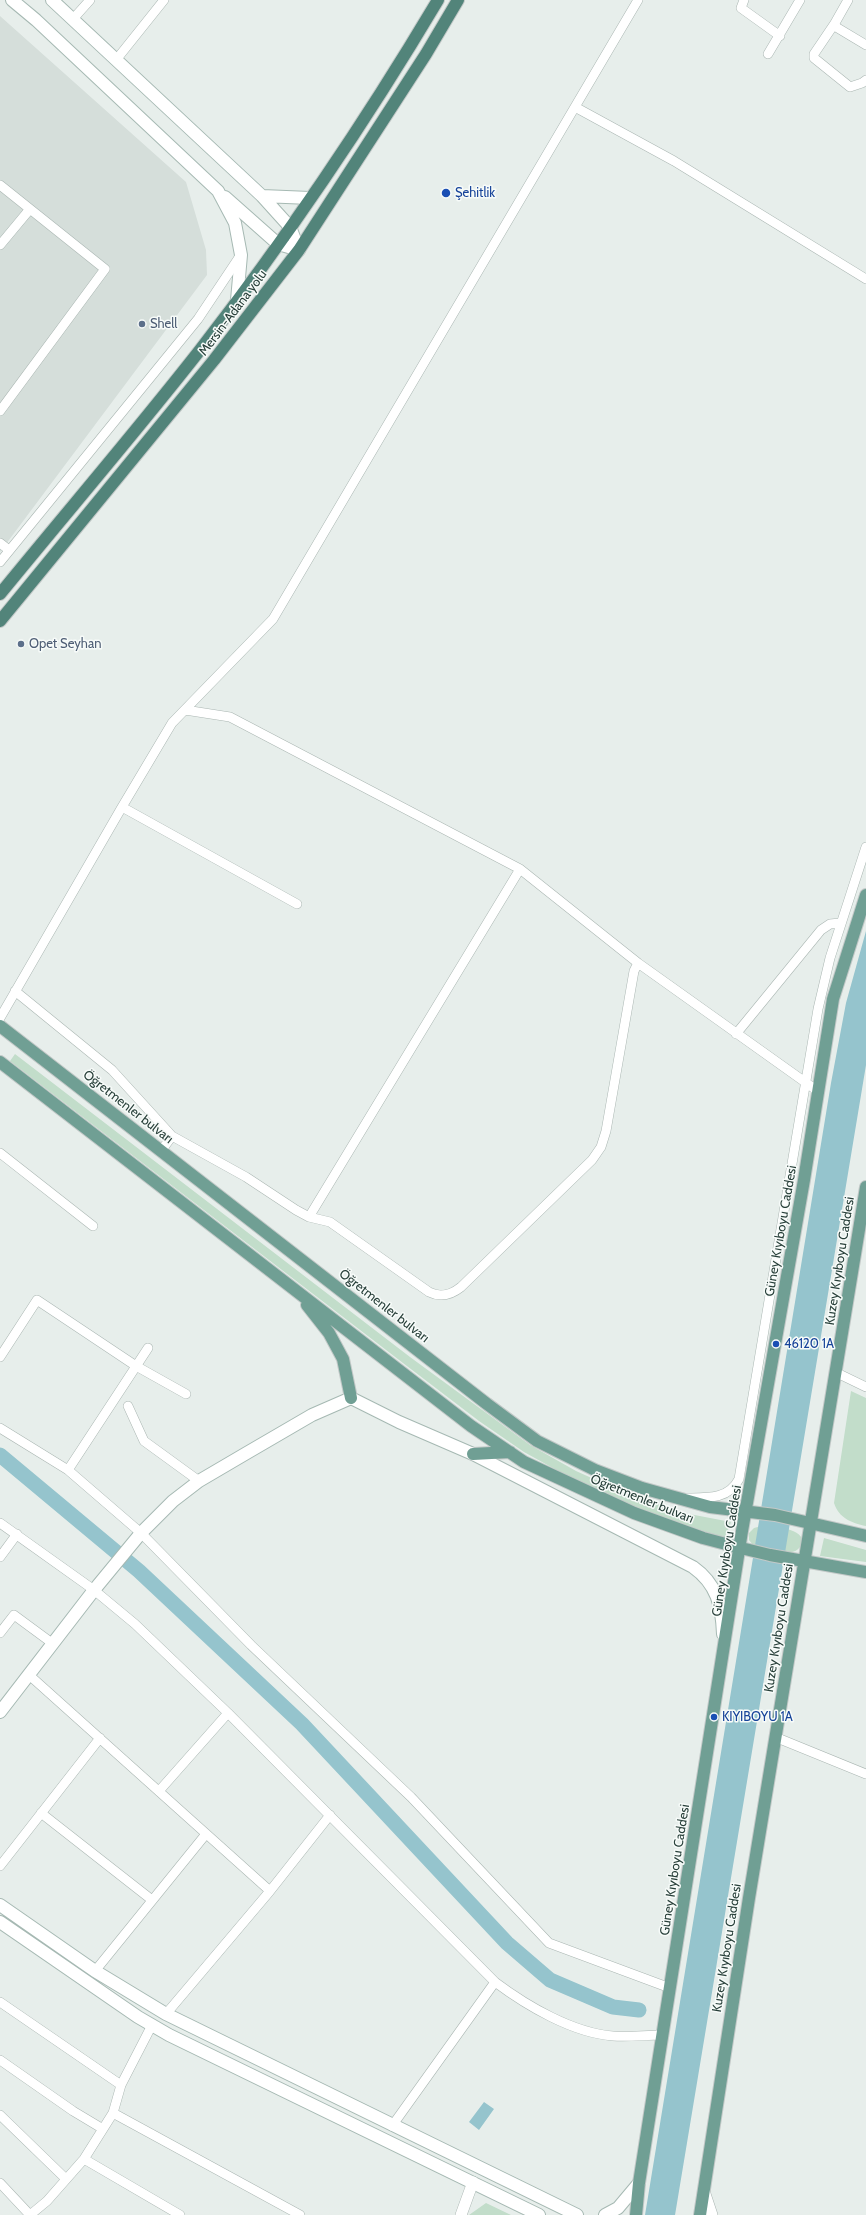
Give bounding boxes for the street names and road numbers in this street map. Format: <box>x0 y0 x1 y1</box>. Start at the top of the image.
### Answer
street label: Mersin-Adana yolu <box>196 267 270 359</box>
street label: Öğretmenler bulvarı <box>80 1067 176 1147</box>
street label: Güney Kıyıboyu Caddesi <box>762 1164 800 1298</box>
street label: Kuzey Kıyıboyu Caddesi <box>822 1196 858 1326</box>
street label: Öğretmenler bulvarı <box>336 1266 432 1346</box>
street label: Öğretmenler bulvarı <box>588 1471 696 1527</box>
street label: Güney Kıyıboyu Caddesi <box>709 1484 745 1618</box>
street label: Kuzey Kıyıboyu Caddesi <box>761 1563 797 1693</box>
street label: Güney Kıyıboyu Caddesi <box>657 1803 693 1937</box>
street label: Kuzey Kıyıboyu Caddesi <box>709 1883 745 2013</box>

